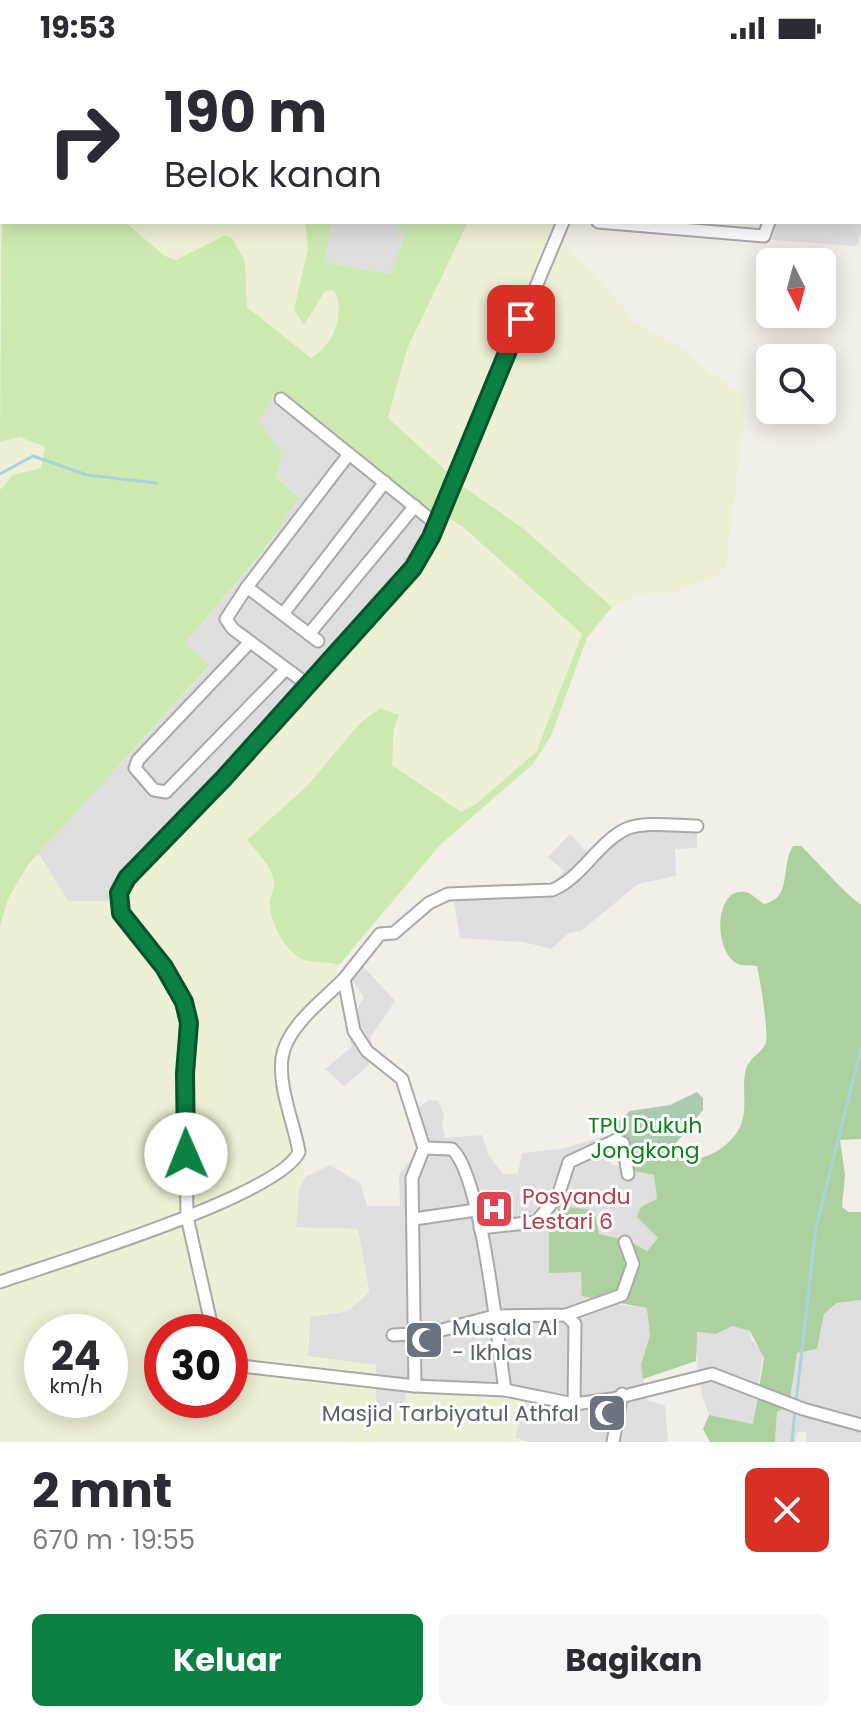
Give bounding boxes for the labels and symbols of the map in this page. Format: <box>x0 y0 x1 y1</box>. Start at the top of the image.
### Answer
north arrow <box>756 248 836 328</box>
pin <box>487 285 555 353</box>
park label: TPU Dukuh Jongkong <box>588 1110 702 1166</box>
position arrow <box>144 1112 228 1196</box>
place label: Posyandu Lestari 6 <box>522 1181 631 1237</box>
hospital icon: Posyandu Lestari 6 <box>473 1188 515 1230</box>
place label: Musala Al - Ikhlas <box>452 1312 558 1368</box>
speed limit sign: 30 <box>144 1314 248 1418</box>
mosque icon: Musala Al - Ikhlas <box>403 1319 445 1361</box>
mosque icon: Masjid Tarbiyatul Athfal <box>586 1392 628 1434</box>
place label: Masjid Tarbiyatul Athfal <box>322 1398 579 1429</box>

